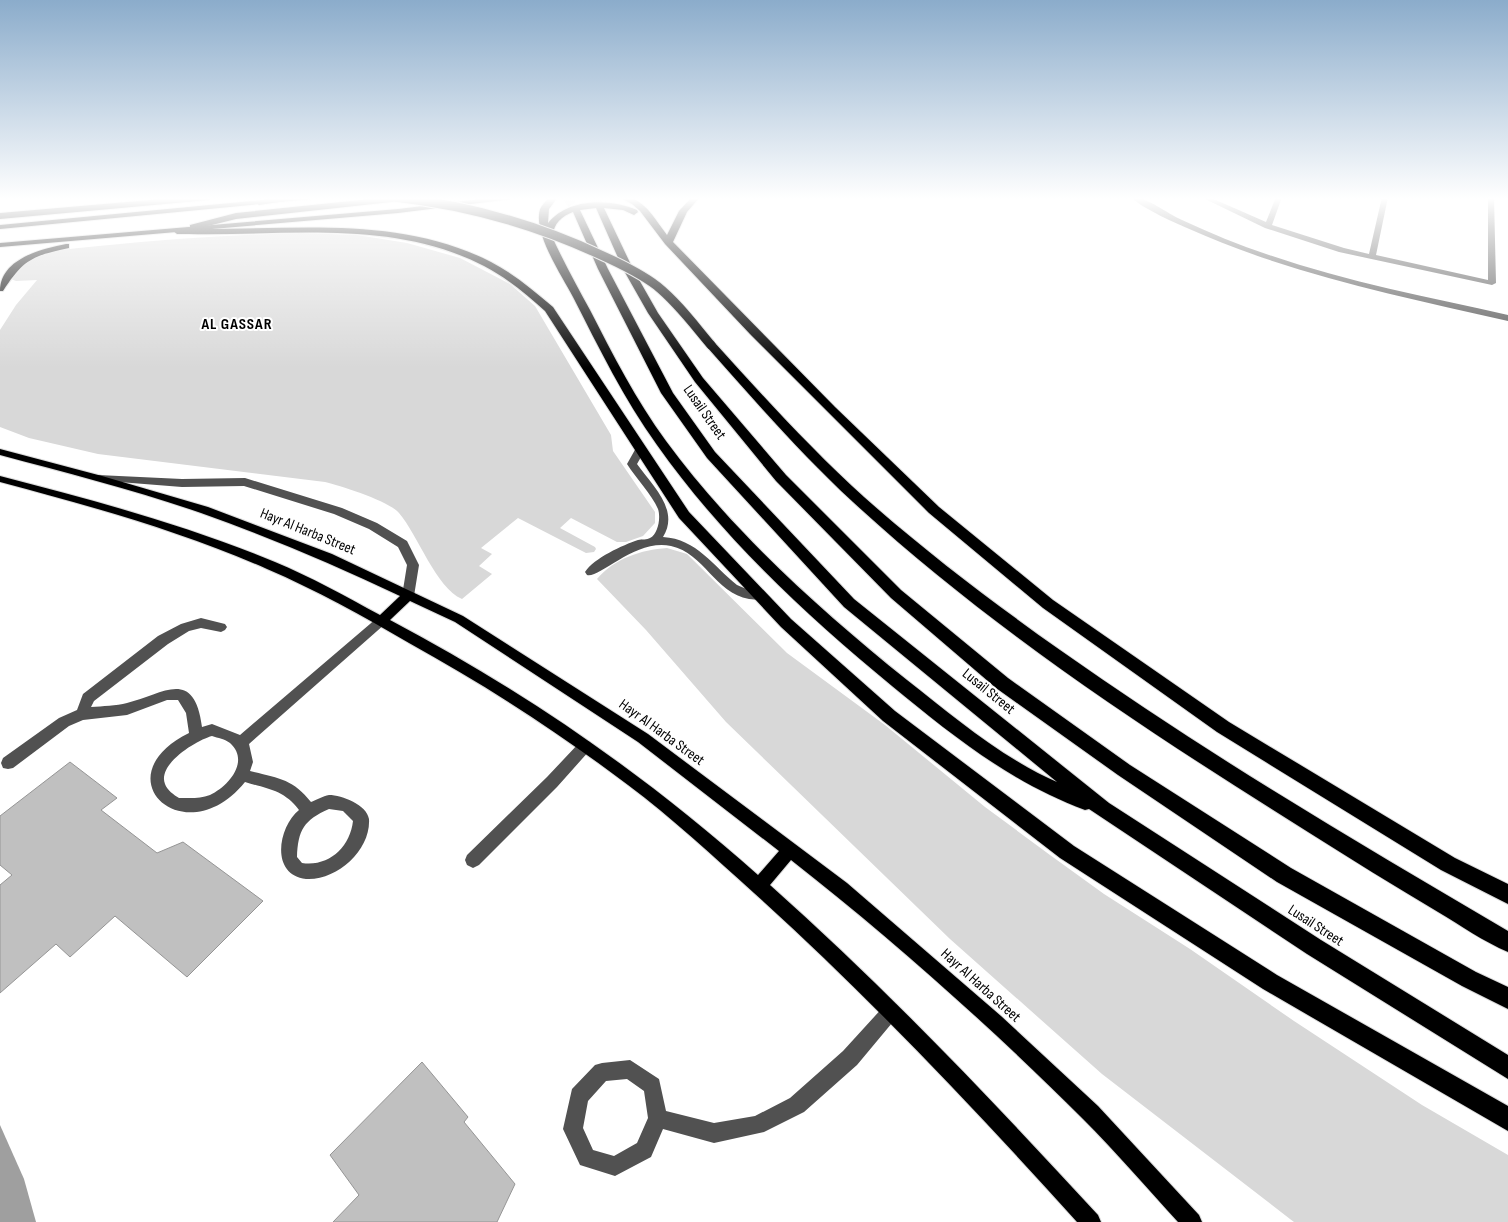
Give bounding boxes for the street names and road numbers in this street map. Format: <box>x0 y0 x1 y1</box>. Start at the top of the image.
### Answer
street label: Lusail Street <box>679 381 731 444</box>
street label: Hayr Al Harba Street <box>257 504 359 559</box>
street label: Lusail Street <box>958 664 1019 719</box>
street label: Hayr Al Harba Street <box>615 695 709 770</box>
street label: Lusail Street <box>1284 900 1347 951</box>
street label: Hayr Al Harba Street <box>937 944 1025 1027</box>

